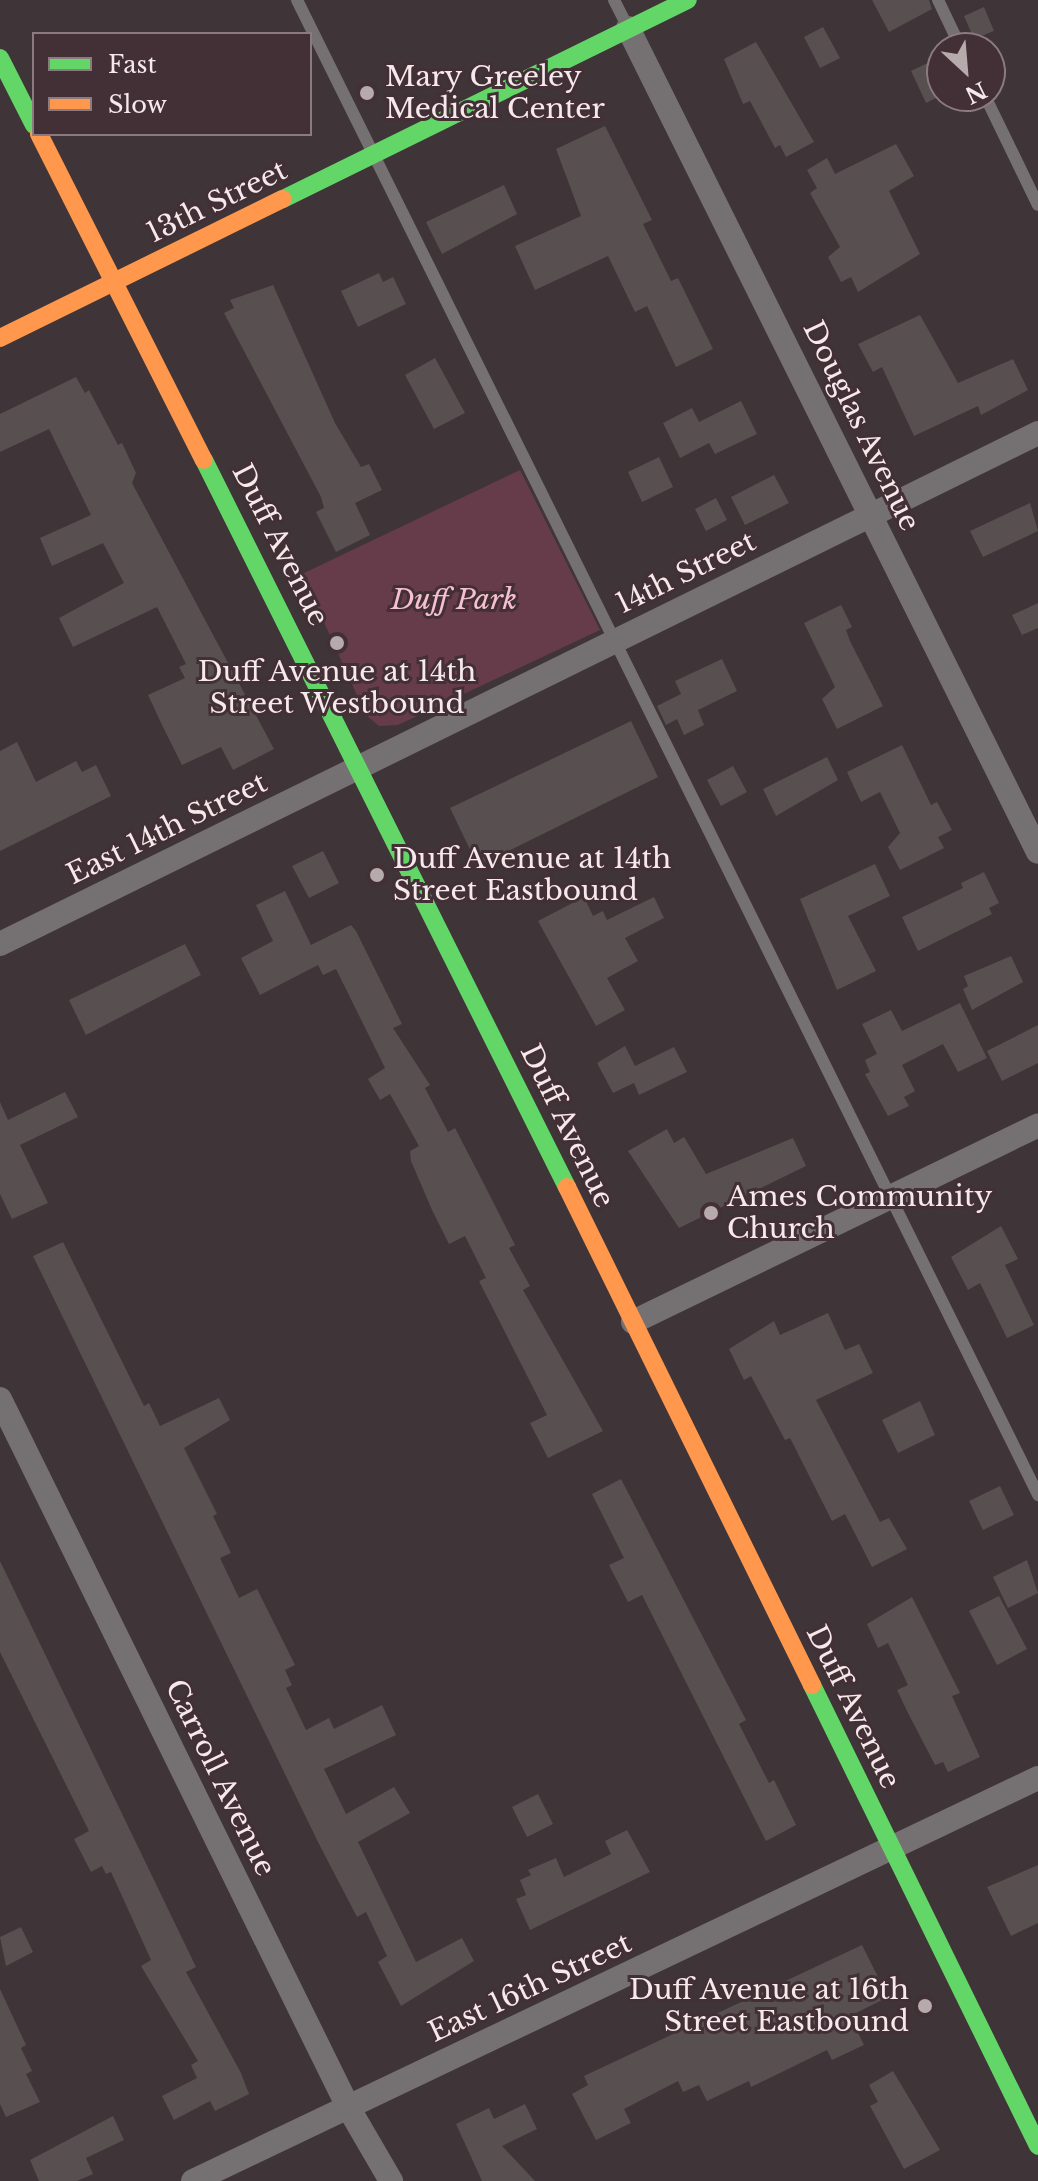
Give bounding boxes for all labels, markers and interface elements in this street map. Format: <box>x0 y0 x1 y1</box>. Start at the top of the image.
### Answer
legend <box>32 32 312 136</box>
north arrow <box>926 32 1006 112</box>
text: Fast <box>108 50 156 79</box>
place label: Mary Greeley Medical Center <box>385 60 605 126</box>
text: N <box>961 76 991 109</box>
marker: Mary Greeley Medical Center <box>356 82 378 104</box>
text: Slow <box>108 90 167 119</box>
street label: 13th Street <box>141 154 293 250</box>
street label: Douglas Avenue <box>795 315 927 537</box>
street label: Duff Avenue <box>224 458 336 632</box>
street label: 14th Street <box>611 525 761 621</box>
park label: Duff Park <box>391 583 517 617</box>
marker: Duff Avenue at 14th Street Westbound <box>328 634 346 652</box>
place label: Duff Avenue at 14th Street Westbound <box>197 655 477 721</box>
street label: East 14th Street <box>62 766 272 892</box>
place label: Duff Avenue at 14th Street Eastbound <box>393 842 672 908</box>
marker: Duff Avenue at 14th Street Eastbound <box>368 866 386 884</box>
street label: Duff Avenue <box>513 1038 621 1214</box>
place label: Ames Community Church <box>727 1180 992 1246</box>
marker: Ames Community Church <box>702 1204 720 1222</box>
street label: Duff Avenue <box>799 1619 907 1795</box>
street label: Carroll Avenue <box>158 1674 282 1882</box>
street label: East 16th Street <box>423 1926 637 2050</box>
place label: Duff Avenue at 16th Street Eastbound <box>628 1973 909 2039</box>
marker: Duff Avenue at 16th Street Eastbound <box>916 1997 934 2015</box>

